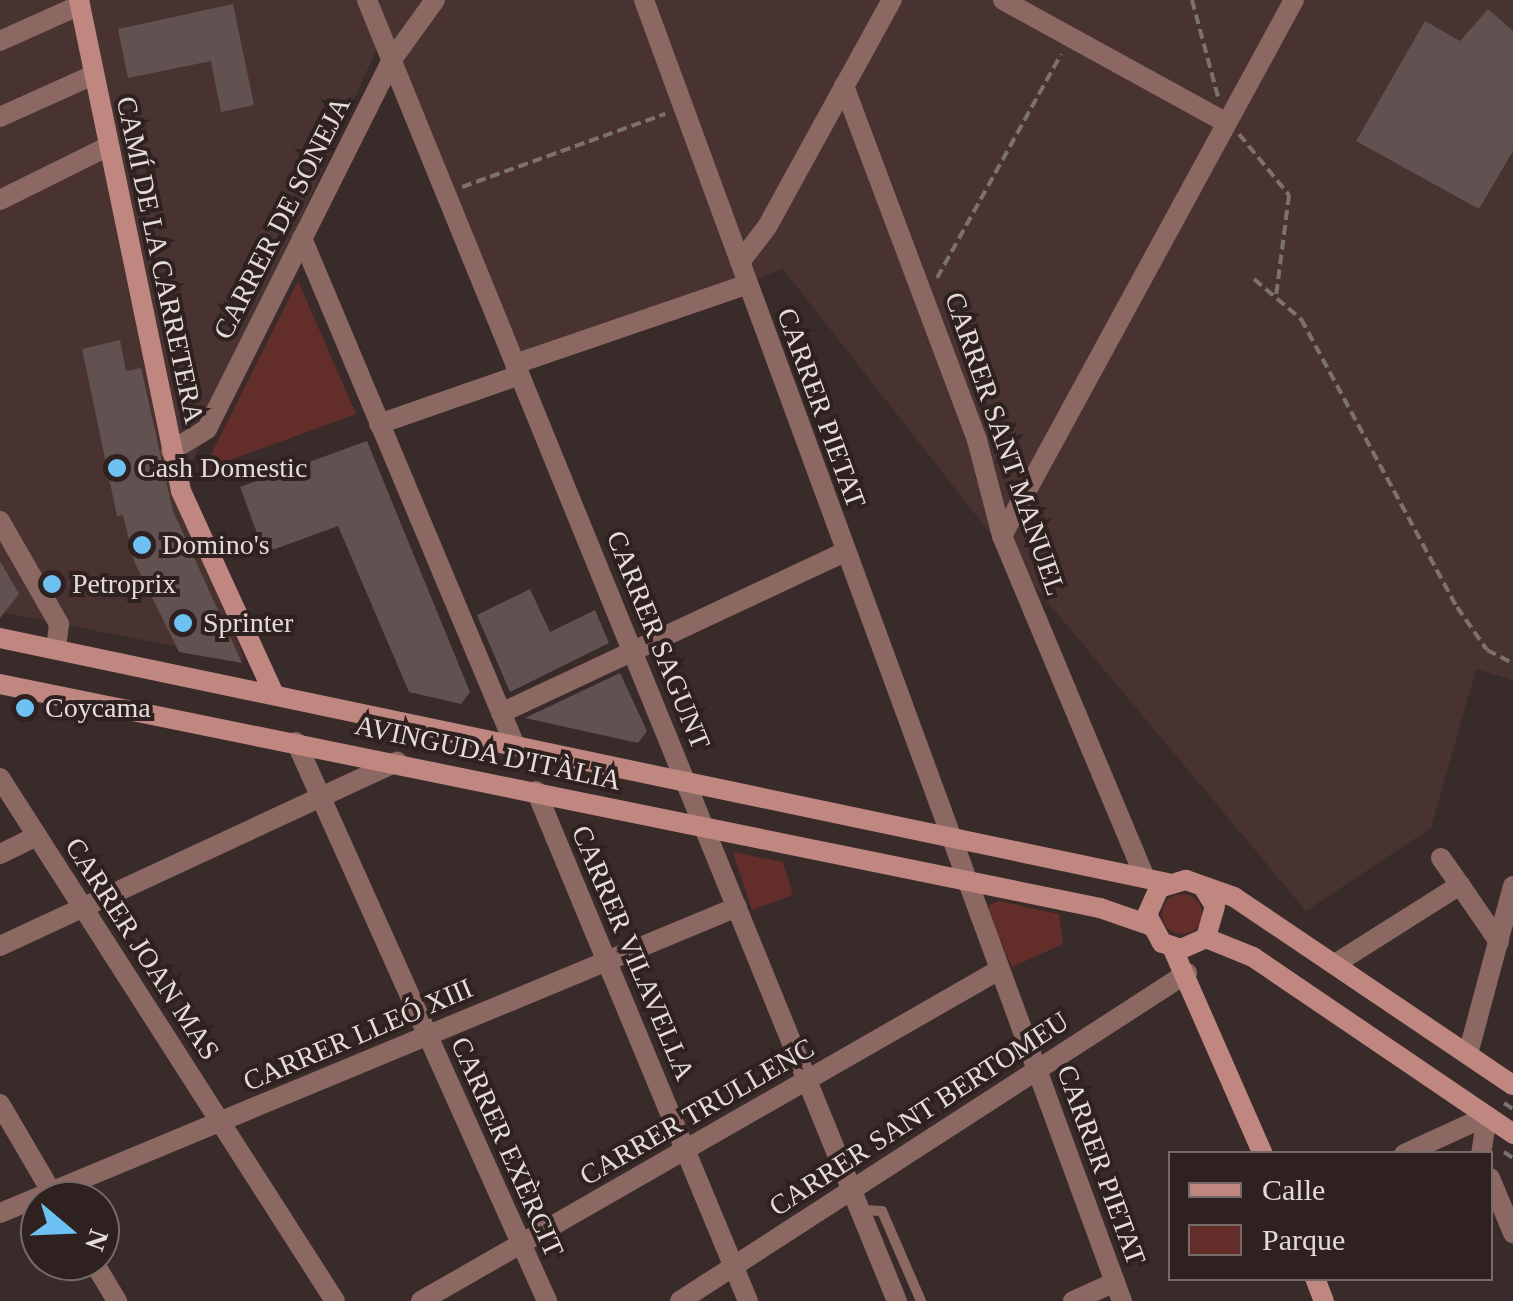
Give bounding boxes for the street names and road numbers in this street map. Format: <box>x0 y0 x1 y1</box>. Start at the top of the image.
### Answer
street label: CARRER DE SONEJA <box>206 91 358 345</box>
street label: CAMÍ DE LA CARRETERA <box>109 93 211 427</box>
street label: CARRER SANT MANUEL <box>937 288 1073 600</box>
street label: CARRER PIETAT <box>769 304 873 512</box>
street label: CARRER SAGUNT <box>599 526 717 754</box>
street label: AVINGUDA D'ITÀLIA <box>351 708 625 798</box>
street label: CARRER VILAVELLA <box>564 820 702 1086</box>
street label: CARRER JOAN MAS <box>58 832 226 1066</box>
street label: CARRER LLEÓ XIII <box>238 972 478 1098</box>
street label: CARRER SANT BERTOMEU <box>763 1004 1075 1224</box>
street label: CARRER TRULLENC <box>574 1031 820 1193</box>
street label: CARRER EXÈRCIT <box>443 1032 571 1262</box>
street label: CARRER PIETAT <box>1049 1061 1153 1269</box>

